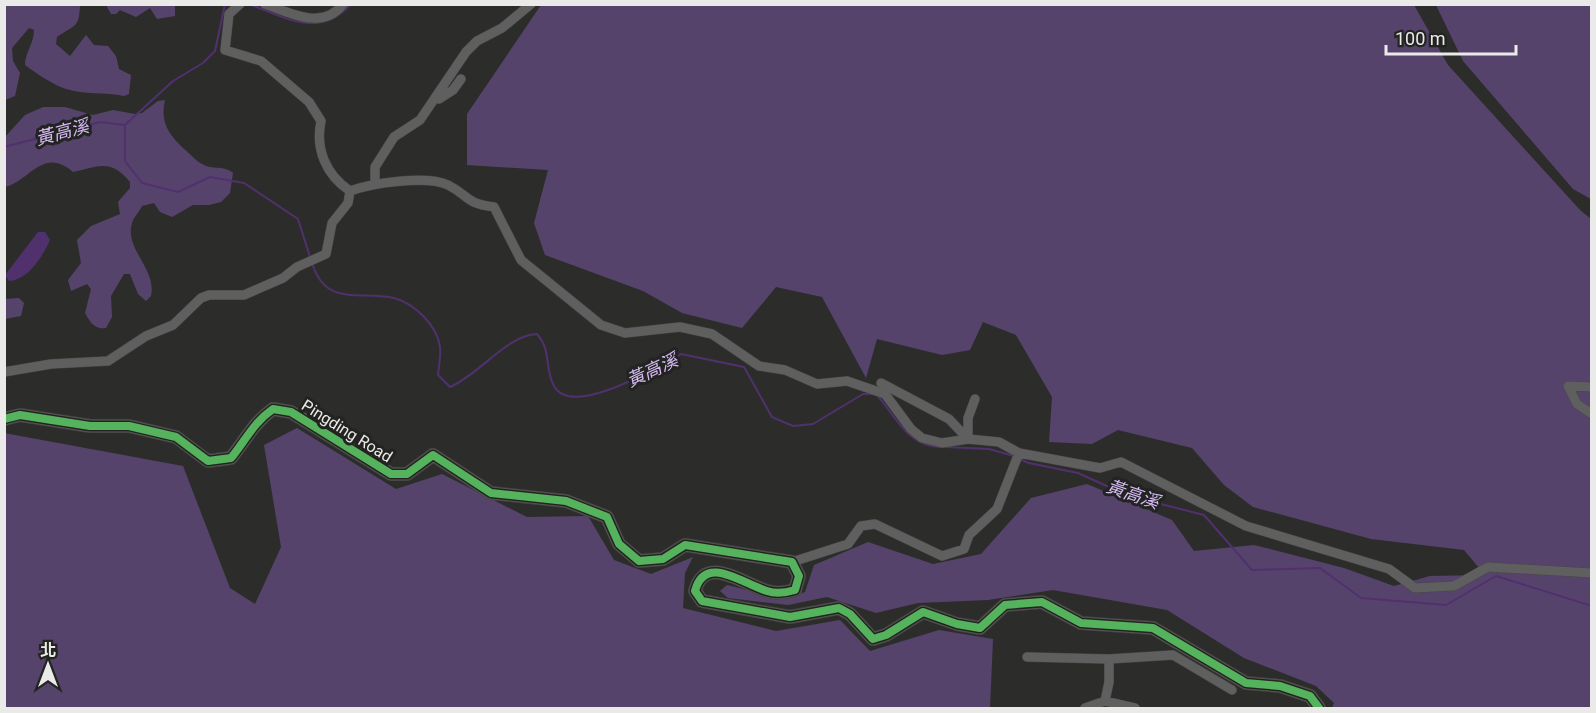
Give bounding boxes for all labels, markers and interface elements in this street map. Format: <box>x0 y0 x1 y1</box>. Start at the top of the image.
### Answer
scale bar <box>1386 18 1516 56</box>
text: 100 m <box>1395 28 1446 49</box>
water label: 黃高溪 <box>33 114 94 149</box>
water label: 黃高溪 <box>623 348 684 391</box>
street label: Pingding Road <box>298 396 396 466</box>
water label: 黃高溪 <box>1104 475 1165 514</box>
north arrow <box>18 635 78 695</box>
text: 北 <box>40 641 56 660</box>

